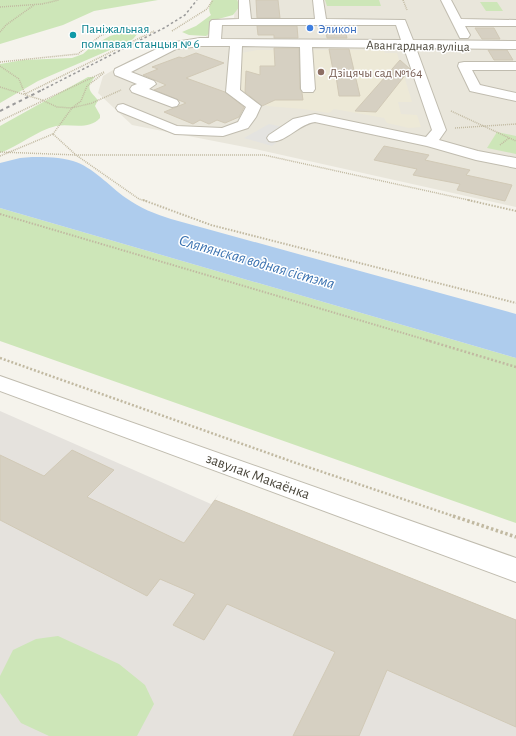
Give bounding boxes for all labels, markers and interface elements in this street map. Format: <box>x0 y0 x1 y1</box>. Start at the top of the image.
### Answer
place label: Паніжальная помпавая станцыя № 6 <box>81 23 200 51</box>
marker: Эликон <box>305 23 315 33</box>
place label: Эликон <box>318 23 357 36</box>
marker: Паніжальная помпавая станцыя № 6 <box>68 30 78 40</box>
street label: Авангардная вуліца <box>366 39 470 54</box>
marker: Дзіцячы сад №164 <box>316 67 326 77</box>
place label: Дзіцячы сад №164 <box>329 67 422 80</box>
water label: Сляпянская водная сістэма <box>177 232 336 292</box>
street label: завулак Макаёнка <box>204 451 312 502</box>

